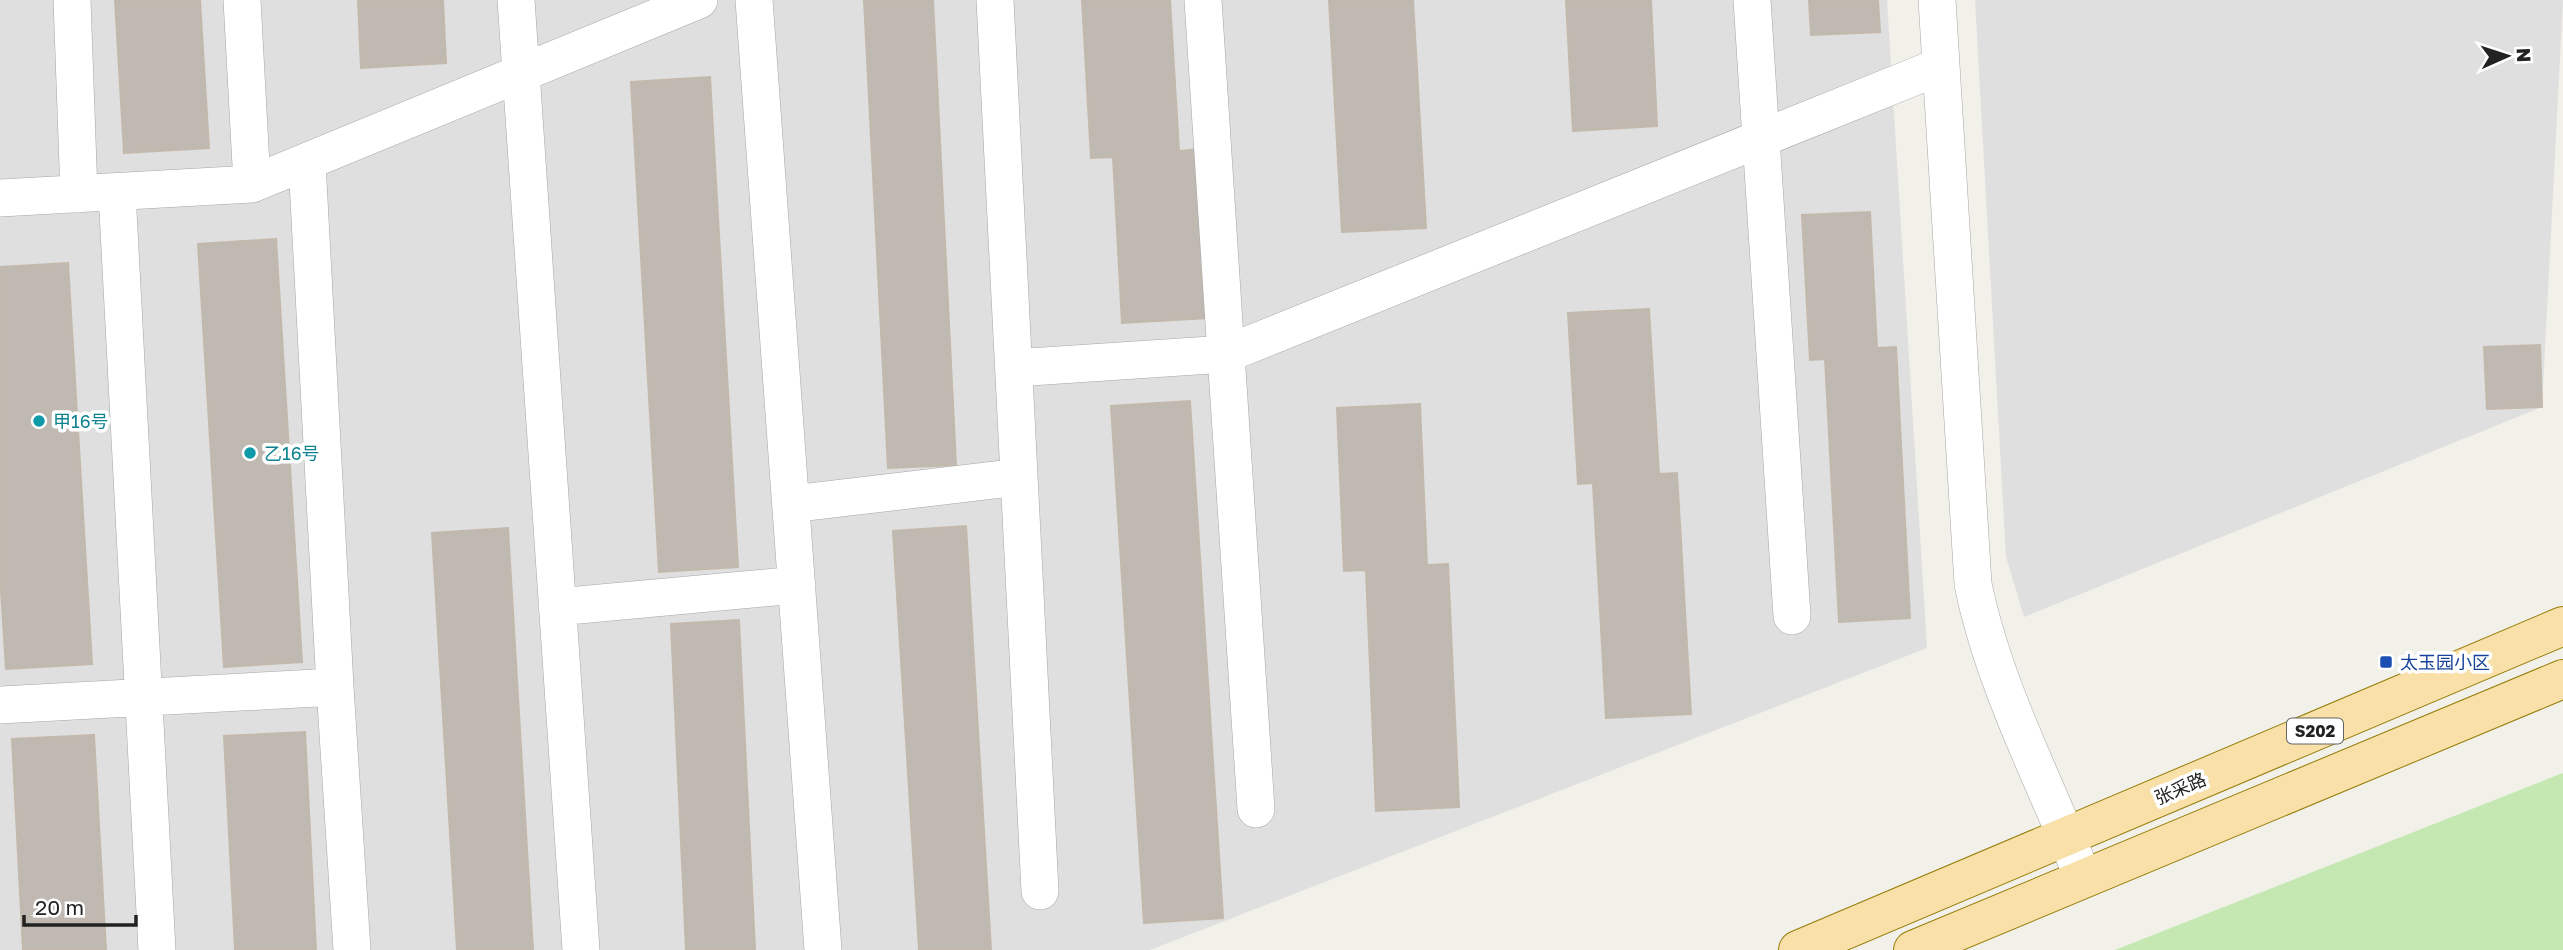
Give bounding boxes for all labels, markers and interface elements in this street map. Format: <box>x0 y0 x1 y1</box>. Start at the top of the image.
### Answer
north arrow <box>2472 21 2542 91</box>
text: N <box>2513 47 2536 63</box>
place label: 甲16号 <box>53 410 109 432</box>
marker: 甲16号 <box>31 413 47 429</box>
place label: 乙16号 <box>264 442 320 464</box>
marker: 乙16号 <box>242 445 258 461</box>
place label: 太玉园小区 <box>2400 651 2490 673</box>
marker: 太玉园小区 <box>2378 654 2394 670</box>
road number: S202 <box>2287 718 2343 744</box>
street label: 张采路 <box>2151 767 2209 809</box>
scale bar <box>24 884 136 928</box>
text: 20 m <box>35 894 84 920</box>

